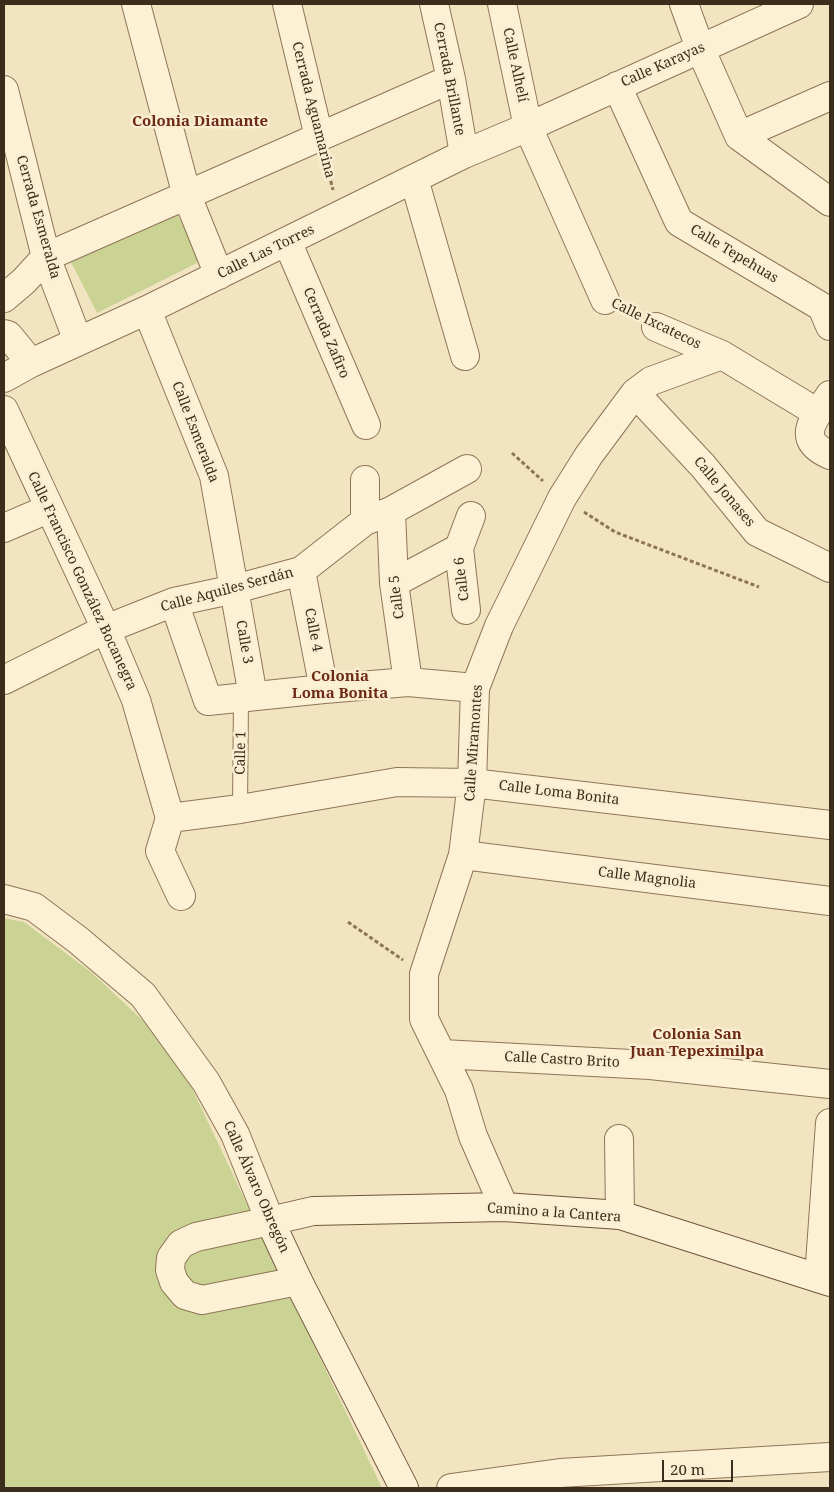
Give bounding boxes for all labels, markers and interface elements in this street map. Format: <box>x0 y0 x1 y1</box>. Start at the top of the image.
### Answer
street label: Cerrada Brillante <box>430 21 468 137</box>
street label: Calle Alhelí <box>499 26 531 104</box>
street label: Calle Karayas <box>618 39 708 91</box>
street label: Cerrada Aguamarina <box>288 40 338 180</box>
district label: Colonia Diamante <box>132 113 268 131</box>
street label: Cerrada Esmeralda <box>12 153 64 281</box>
street label: Calle Las Torres <box>215 221 317 283</box>
street label: Calle Tepehuas <box>687 221 781 287</box>
street label: Cerrada Zafiro <box>299 285 353 381</box>
street label: Calle Ixcatecos <box>608 295 704 353</box>
street label: Calle Esmeralda <box>168 379 222 485</box>
street label: Calle Jonases <box>690 454 758 530</box>
street label: Calle Francisco González Bocanegra <box>24 469 140 693</box>
street label: Calle 6 <box>451 556 473 602</box>
street label: Calle Aquiles Serdán <box>159 564 295 616</box>
street label: Calle 5 <box>386 574 408 620</box>
street label: Calle 4 <box>301 607 325 653</box>
street label: Calle 3 <box>232 619 256 665</box>
district label: Colonia Loma Bonita <box>292 668 388 703</box>
street label: Calle Miramontes <box>462 684 486 802</box>
street label: Calle 1 <box>232 731 250 775</box>
street label: Calle Loma Bonita <box>498 777 620 809</box>
street label: Calle Magnolia <box>597 864 697 892</box>
district label: Colonia San Juan Tepeximilpa <box>630 1026 764 1061</box>
street label: Calle Castro Brito <box>504 1049 620 1071</box>
street label: Calle Álvaro Obregón <box>219 1118 293 1256</box>
street label: Camino a la Cantera <box>486 1200 622 1226</box>
scale bar <box>664 1450 735 1482</box>
text: 20 m <box>670 1459 705 1479</box>

